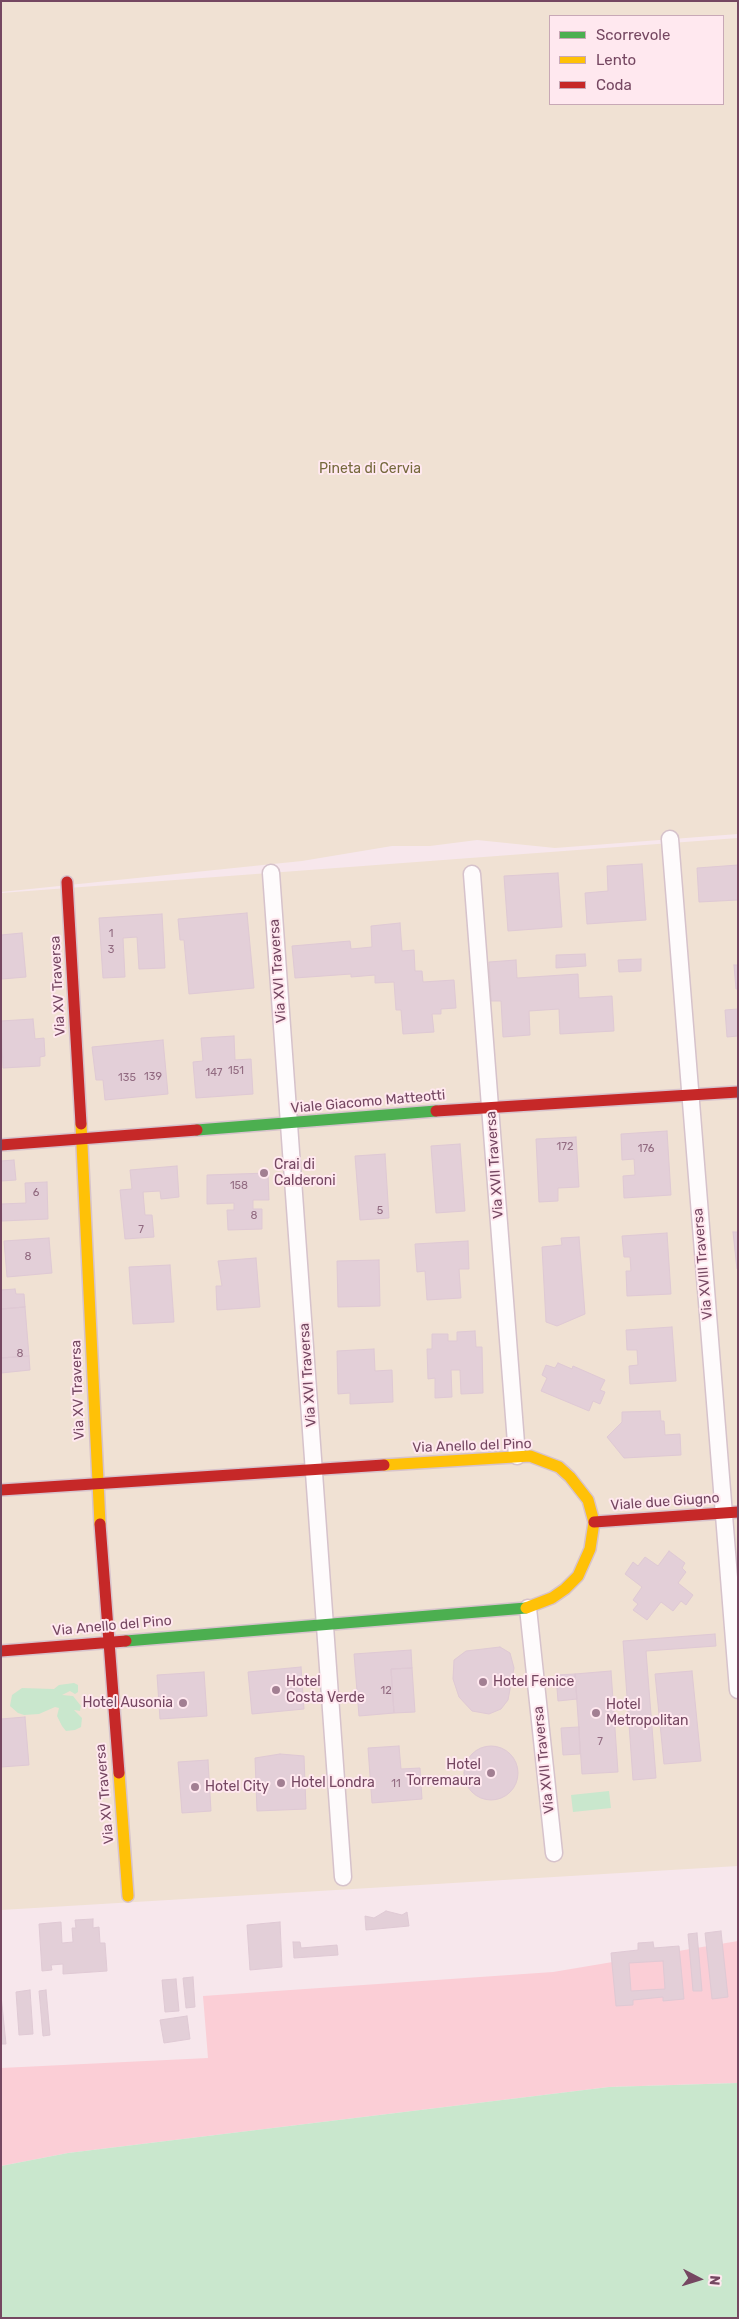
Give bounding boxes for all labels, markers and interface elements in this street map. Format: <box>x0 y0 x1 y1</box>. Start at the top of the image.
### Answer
legend <box>549 15 724 105</box>
text: Scorrevole <box>596 26 670 44</box>
text: Lento <box>596 51 636 69</box>
text: Coda <box>596 76 632 94</box>
park label: Pineta di Cervia <box>319 461 421 477</box>
street label: Via XVI Traversa <box>266 918 290 1024</box>
house number: 1 <box>109 927 113 941</box>
street label: Via XV Traversa <box>47 935 69 1037</box>
house number: 3 <box>108 943 114 957</box>
house number: 151 <box>228 1064 244 1078</box>
house number: 147 <box>206 1066 222 1080</box>
house number: 139 <box>144 1070 162 1084</box>
house number: 135 <box>118 1071 136 1085</box>
street label: Viale Giacomo Matteotti <box>290 1087 446 1117</box>
street label: Via XVII Traversa <box>483 1111 507 1219</box>
house number: 172 <box>557 1140 573 1154</box>
house number: 176 <box>638 1142 654 1156</box>
place label: Crai di Calderoni <box>274 1157 336 1190</box>
marker: Crai di Calderoni <box>258 1167 270 1179</box>
house number: 158 <box>230 1179 248 1193</box>
house number: 6 <box>33 1186 39 1200</box>
house number: 5 <box>377 1204 383 1218</box>
street label: Via XVIII Traversa <box>690 1208 716 1320</box>
house number: 8 <box>251 1209 257 1223</box>
house number: 7 <box>138 1223 144 1237</box>
house number: 8 <box>25 1250 31 1264</box>
street label: Via XVI Traversa <box>296 1322 320 1428</box>
street label: Via XV Traversa <box>68 1340 88 1440</box>
house number: 8 <box>17 1347 23 1361</box>
street label: Via Anello del Pino <box>412 1436 532 1456</box>
street label: Viale due Giugno <box>610 1490 720 1514</box>
street label: Via Anello del Pino <box>52 1612 172 1640</box>
place label: Hotel Costa Verde <box>286 1674 365 1706</box>
place label: Hotel Fenice <box>493 1674 574 1690</box>
marker: Hotel Fenice <box>477 1676 489 1688</box>
marker: Hotel Costa Verde <box>270 1684 282 1696</box>
house number: 12 <box>380 1684 392 1698</box>
place label: Hotel Ausonia <box>82 1695 173 1711</box>
marker: Hotel Ausonia <box>177 1697 189 1709</box>
place label: Hotel Metropolitan <box>606 1697 688 1730</box>
street label: Via XVII Traversa <box>530 1705 558 1815</box>
marker: Hotel Metropolitan <box>590 1707 602 1719</box>
house number: 7 <box>597 1735 603 1749</box>
street label: Via XV Traversa <box>92 1743 118 1845</box>
place label: Hotel Torremaura <box>406 1757 481 1790</box>
marker: Hotel Torremaura <box>485 1767 497 1779</box>
place label: Hotel Londra <box>291 1775 375 1791</box>
marker: Hotel Londra <box>275 1777 287 1789</box>
house number: 11 <box>391 1777 401 1791</box>
place label: Hotel City <box>205 1779 269 1795</box>
marker: Hotel City <box>189 1781 201 1793</box>
north arrow <box>674 2254 724 2304</box>
text: N <box>706 2275 723 2286</box>

